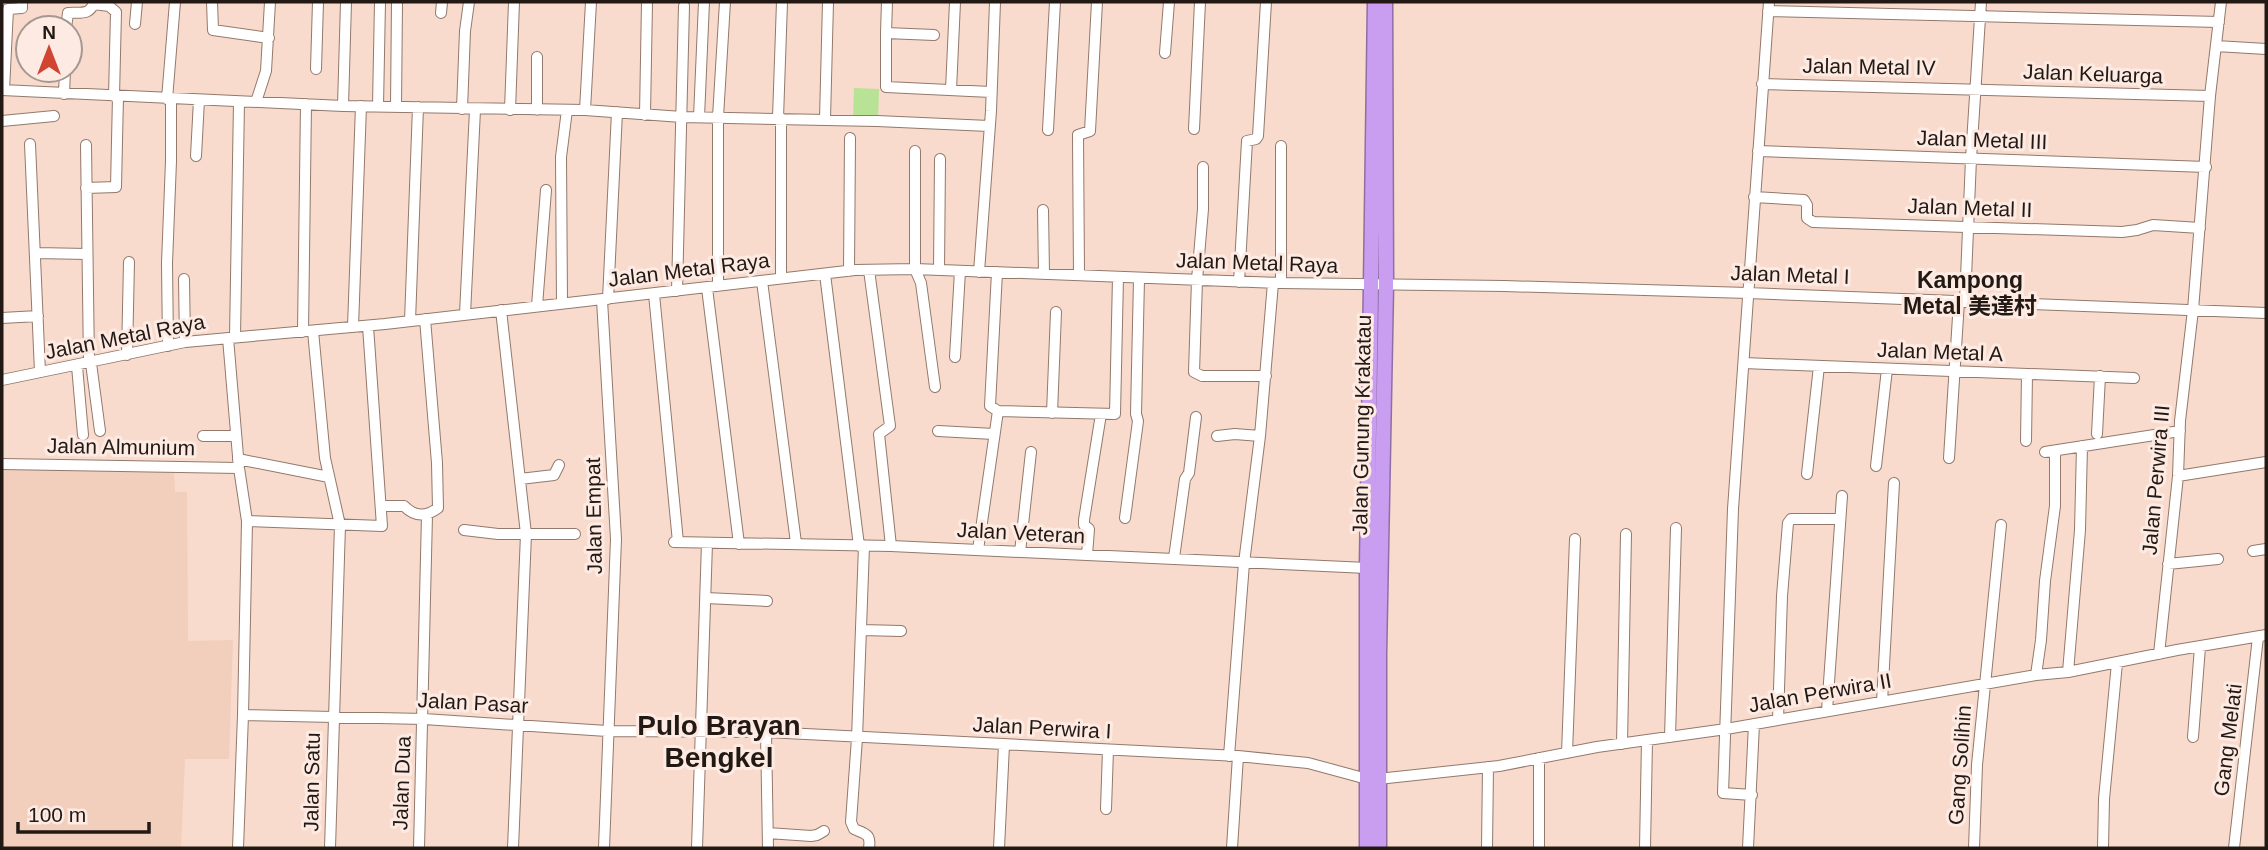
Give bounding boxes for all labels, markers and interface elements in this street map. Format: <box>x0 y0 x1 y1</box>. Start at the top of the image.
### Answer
north arrow <box>14 14 84 84</box>
text: N <box>42 22 56 43</box>
street label: Jalan Metal IV <box>1802 54 1936 79</box>
street label: Jalan Keluarga <box>2023 60 2164 87</box>
street label: Jalan Metal III <box>1916 126 2048 153</box>
street label: Jalan Metal II <box>1907 194 2033 221</box>
street label: Jalan Metal Raya <box>607 248 771 291</box>
street label: Jalan Metal Raya <box>1176 248 1339 277</box>
street label: Jalan Metal I <box>1730 261 1850 288</box>
district label: Kampong Metal 美達村 <box>1903 267 2037 319</box>
street label: Jalan Metal Raya <box>43 310 207 363</box>
street label: Jalan Gunung Krakatau <box>1348 314 1375 536</box>
street label: Jalan Metal A <box>1877 338 2003 365</box>
street label: Jalan Perwira III <box>2137 404 2174 556</box>
street label: Jalan Almunium <box>47 434 195 459</box>
street label: Jalan Empat <box>581 457 606 575</box>
street label: Jalan Veteran <box>956 518 1086 547</box>
street label: Jalan Perwira II <box>1747 669 1893 716</box>
street label: Gang Melati <box>2209 682 2246 798</box>
street label: Jalan Pasar <box>417 688 529 717</box>
street label: Gang Solihin <box>1944 704 1975 826</box>
district label: Pulo Brayan Bengkel <box>637 710 801 773</box>
street label: Jalan Perwira I <box>972 712 1112 743</box>
street label: Jalan Satu <box>299 732 324 832</box>
street label: Jalan Dua <box>388 735 415 831</box>
scale bar <box>18 790 149 834</box>
text: 100 m <box>28 803 86 826</box>

